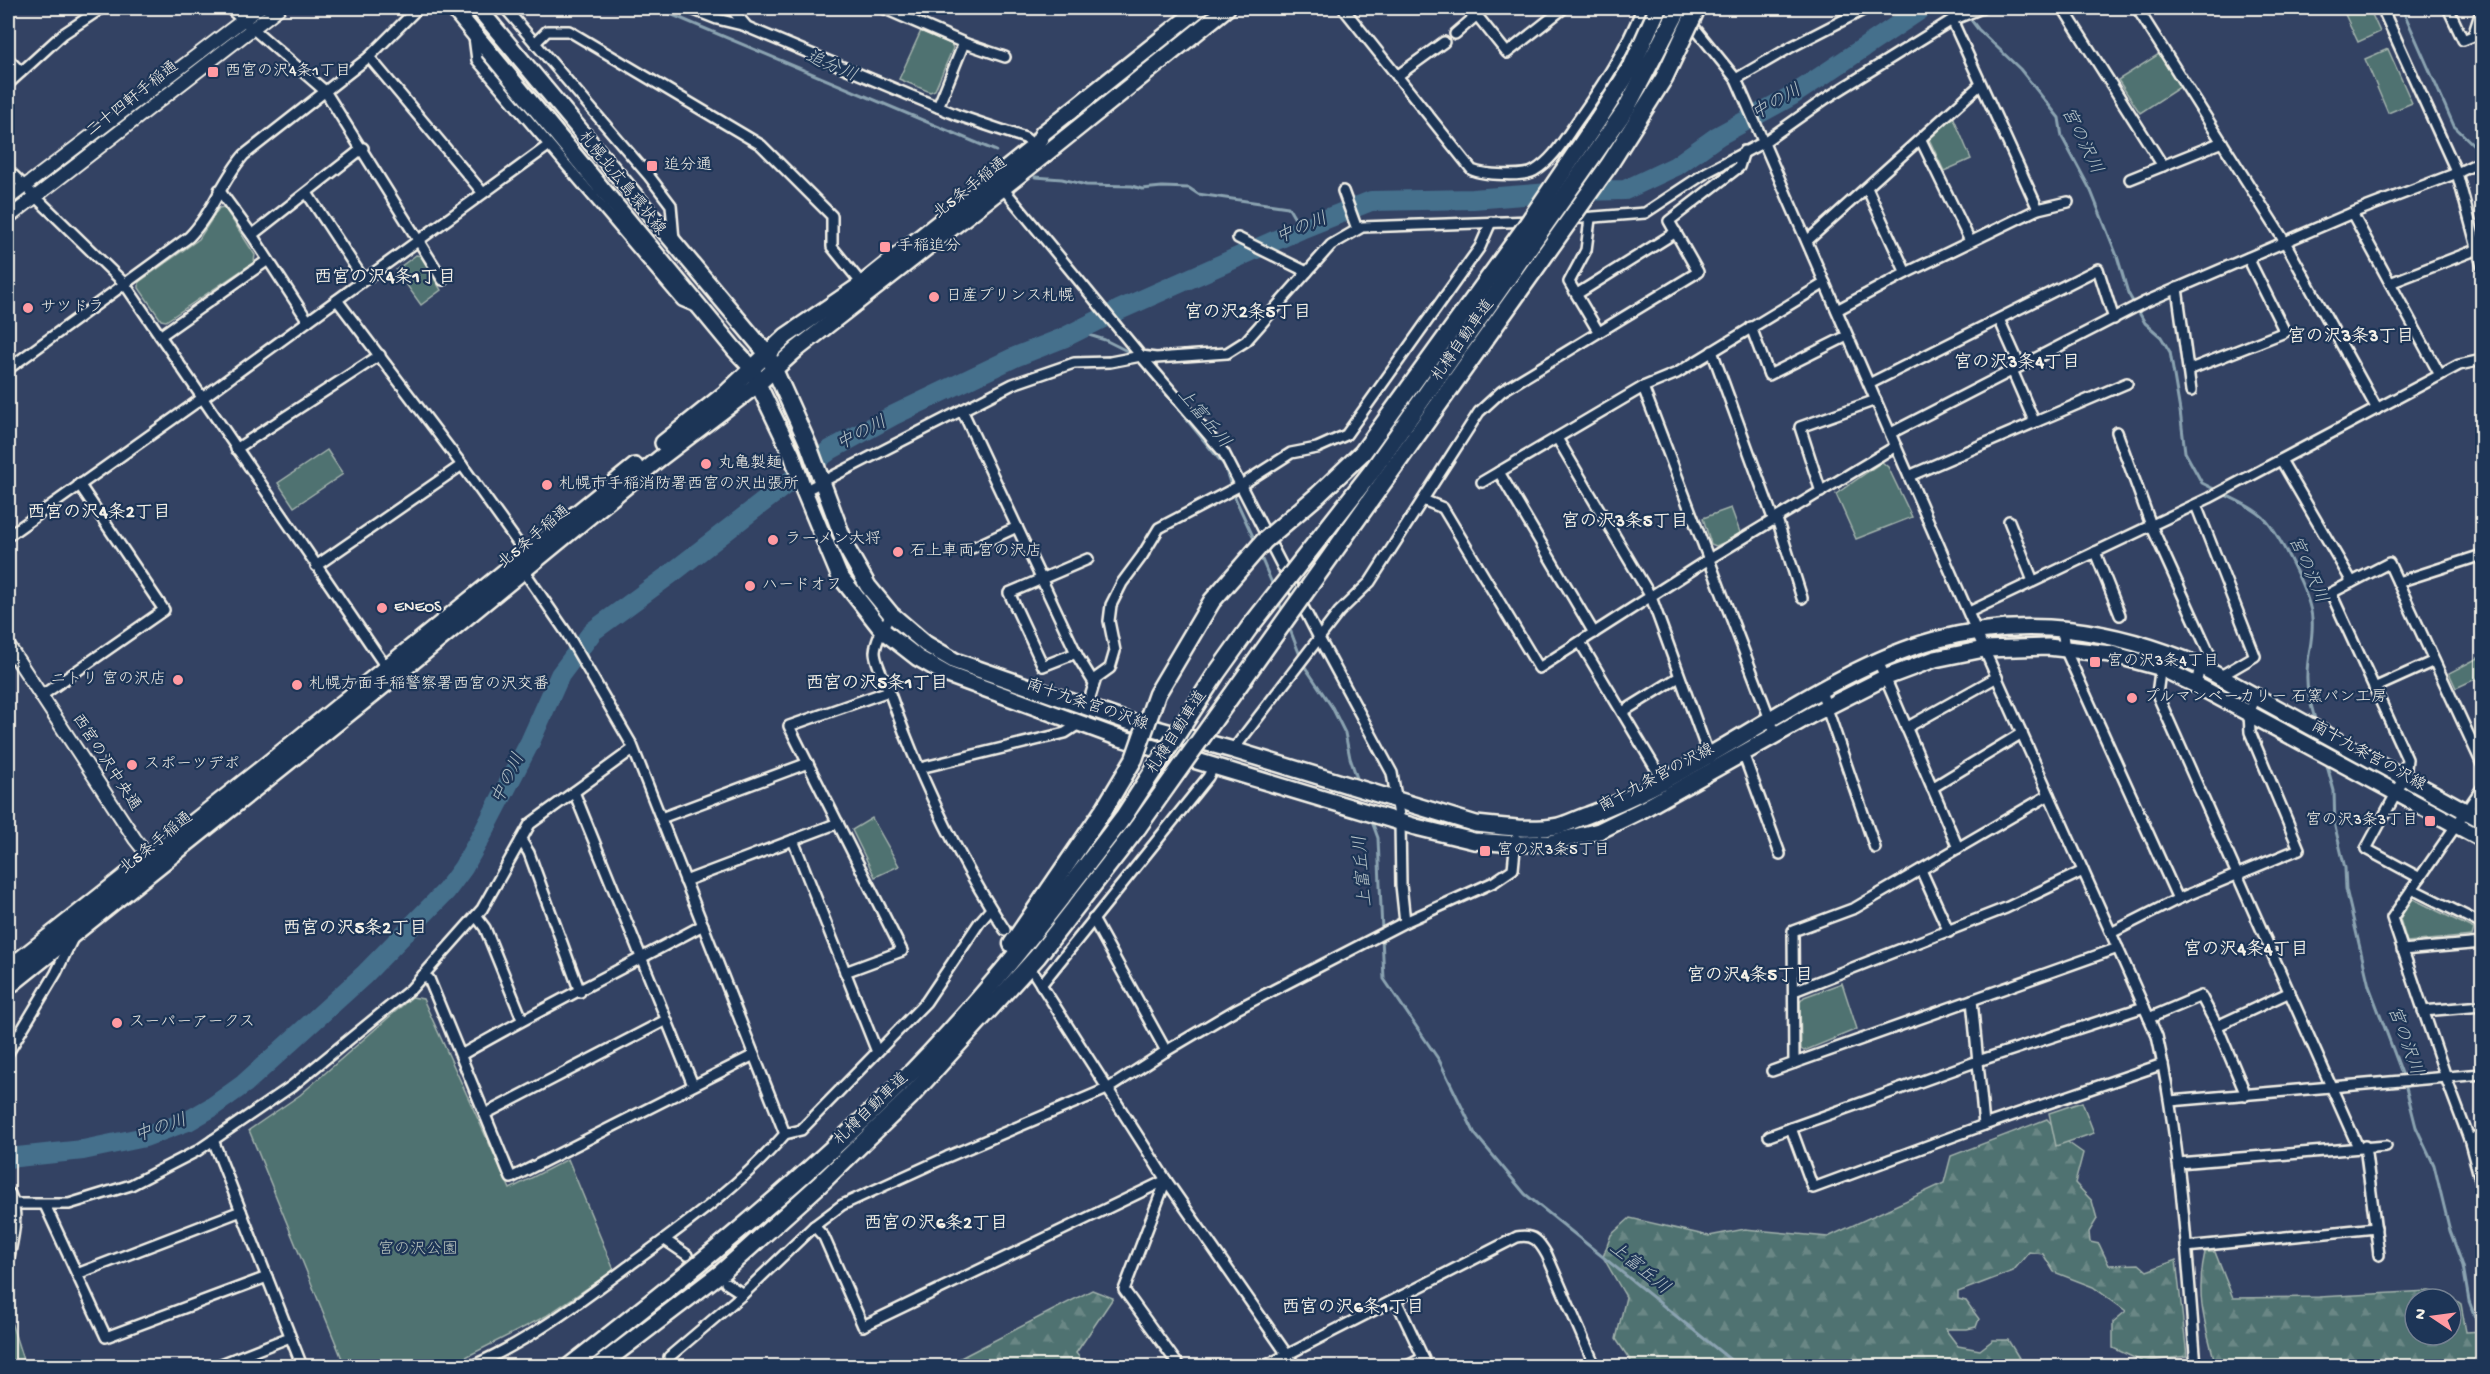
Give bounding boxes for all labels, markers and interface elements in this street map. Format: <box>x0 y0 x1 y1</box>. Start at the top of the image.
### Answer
water label: 追分川 <box>802 46 860 87</box>
street label: 二十四軒手稲通 <box>82 57 183 142</box>
place label: 西宮の沢4条1丁目 <box>225 62 351 82</box>
marker: 西宮の沢4条1丁目 <box>206 65 220 79</box>
water label: 中の川 <box>1748 80 1806 126</box>
water label: 宮の沢川 <box>2056 104 2107 178</box>
street label: 札幌北広島環状線 <box>573 127 670 240</box>
street label: 北5条手稲通 <box>930 154 1012 224</box>
place label: 追分通 <box>664 156 712 176</box>
marker: 追分通 <box>645 159 659 173</box>
water label: 中の川 <box>1273 208 1331 249</box>
place label: 手稲追分 <box>897 237 961 257</box>
marker: 手稲追分 <box>878 240 892 254</box>
district label: 西宮の沢4条1丁目 <box>314 267 456 289</box>
place label: 日産プリンス札幌 <box>946 287 1074 307</box>
marker: 日産プリンス札幌 <box>927 290 941 304</box>
street label: 札樽自動車道 <box>1427 295 1499 386</box>
place label: サツドラ <box>40 299 104 318</box>
marker: サツドラ <box>21 301 35 315</box>
district label: 宮の沢2条5丁目 <box>1185 302 1311 324</box>
district label: 宮の沢3条3丁目 <box>2288 326 2414 348</box>
district label: 宮の沢3条4丁目 <box>1954 352 2080 374</box>
water label: 上富丘川 <box>1172 384 1235 453</box>
water label: 中の川 <box>833 411 891 456</box>
place label: 丸亀製麺 <box>718 453 782 474</box>
marker: 丸亀製麺 <box>699 457 713 471</box>
place label: 札幌市手稲消防署西宮の沢出張所 <box>559 475 799 495</box>
marker: 札幌市手稲消防署西宮の沢出張所 <box>540 478 554 492</box>
district label: 西宮の沢4条2丁目 <box>27 502 171 524</box>
street label: 北5条手稲通 <box>494 502 575 574</box>
district label: 宮の沢3条5丁目 <box>1562 511 1688 533</box>
place label: ラーメン大将 <box>785 530 881 550</box>
water label: 宮の沢川 <box>2283 532 2332 607</box>
marker: ラーメン大将 <box>766 533 780 547</box>
place label: 石上車両 宮の沢店 <box>910 542 1042 562</box>
marker: 石上車両 宮の沢店 <box>891 545 905 559</box>
place label: ハードオフ <box>762 577 842 596</box>
marker: ハードオフ <box>743 579 757 593</box>
place label: ENEOS <box>394 599 442 618</box>
marker: ENEOS <box>375 601 389 615</box>
place label: 宮の沢3条4丁目 <box>2107 652 2219 672</box>
marker: 宮の沢3条4丁目 <box>2088 655 2102 669</box>
place label: ニトリ 宮の沢店 <box>50 670 166 690</box>
marker: ニトリ 宮の沢店 <box>171 673 185 687</box>
district label: 西宮の沢5条1丁目 <box>806 673 948 695</box>
place label: 札幌方面手稲警察署西宮の沢交番 <box>309 674 549 695</box>
street label: 南十九条宮の沢線 <box>1023 674 1151 736</box>
marker: 札幌方面手稲警察署西宮の沢交番 <box>290 678 304 692</box>
street label: 札樽自動車道 <box>1142 686 1212 778</box>
place label: プルマンベーカリー 石窯パン工房 <box>2144 688 2387 708</box>
marker: プルマンベーカリー 石窯パン工房 <box>2125 691 2139 705</box>
street label: 西宮の沢中央通 <box>67 710 144 815</box>
street label: 南十九条宮の沢線 <box>2307 716 2430 796</box>
street label: 南十九条宮の沢線 <box>1595 739 1718 817</box>
water label: 中の川 <box>487 750 530 808</box>
place label: スポーツデポ <box>144 755 240 775</box>
marker: スポーツデポ <box>125 758 139 772</box>
street label: 北5条手稲通 <box>116 808 197 879</box>
place label: 宮の沢3条3丁目 <box>2305 811 2418 831</box>
marker: 宮の沢3条3丁目 <box>2423 814 2437 828</box>
water label: 上富丘川 <box>1349 834 1378 908</box>
place label: 宮の沢3条5丁目 <box>1497 841 1610 861</box>
marker: 宮の沢3条5丁目 <box>1478 844 1492 858</box>
district label: 西宮の沢5条2丁目 <box>283 918 427 940</box>
district label: 宮の沢4条4丁目 <box>2183 939 2309 961</box>
district label: 宮の沢4条5丁目 <box>1687 965 1813 987</box>
water label: 宮の沢川 <box>2382 1003 2427 1078</box>
place label: スーパーアークス <box>129 1014 255 1033</box>
marker: スーパーアークス <box>110 1016 124 1030</box>
street label: 札樽自動車道 <box>829 1068 913 1150</box>
water label: 中の川 <box>132 1109 190 1148</box>
district label: 西宮の沢6条2丁目 <box>864 1213 1008 1235</box>
water label: 上富丘川 <box>1604 1237 1674 1300</box>
park label: 宮の沢公園 <box>378 1240 458 1260</box>
north arrow <box>2403 1287 2463 1347</box>
district label: 西宮の沢6条1丁目 <box>1282 1297 1424 1319</box>
text: N <box>2411 1307 2432 1322</box>

